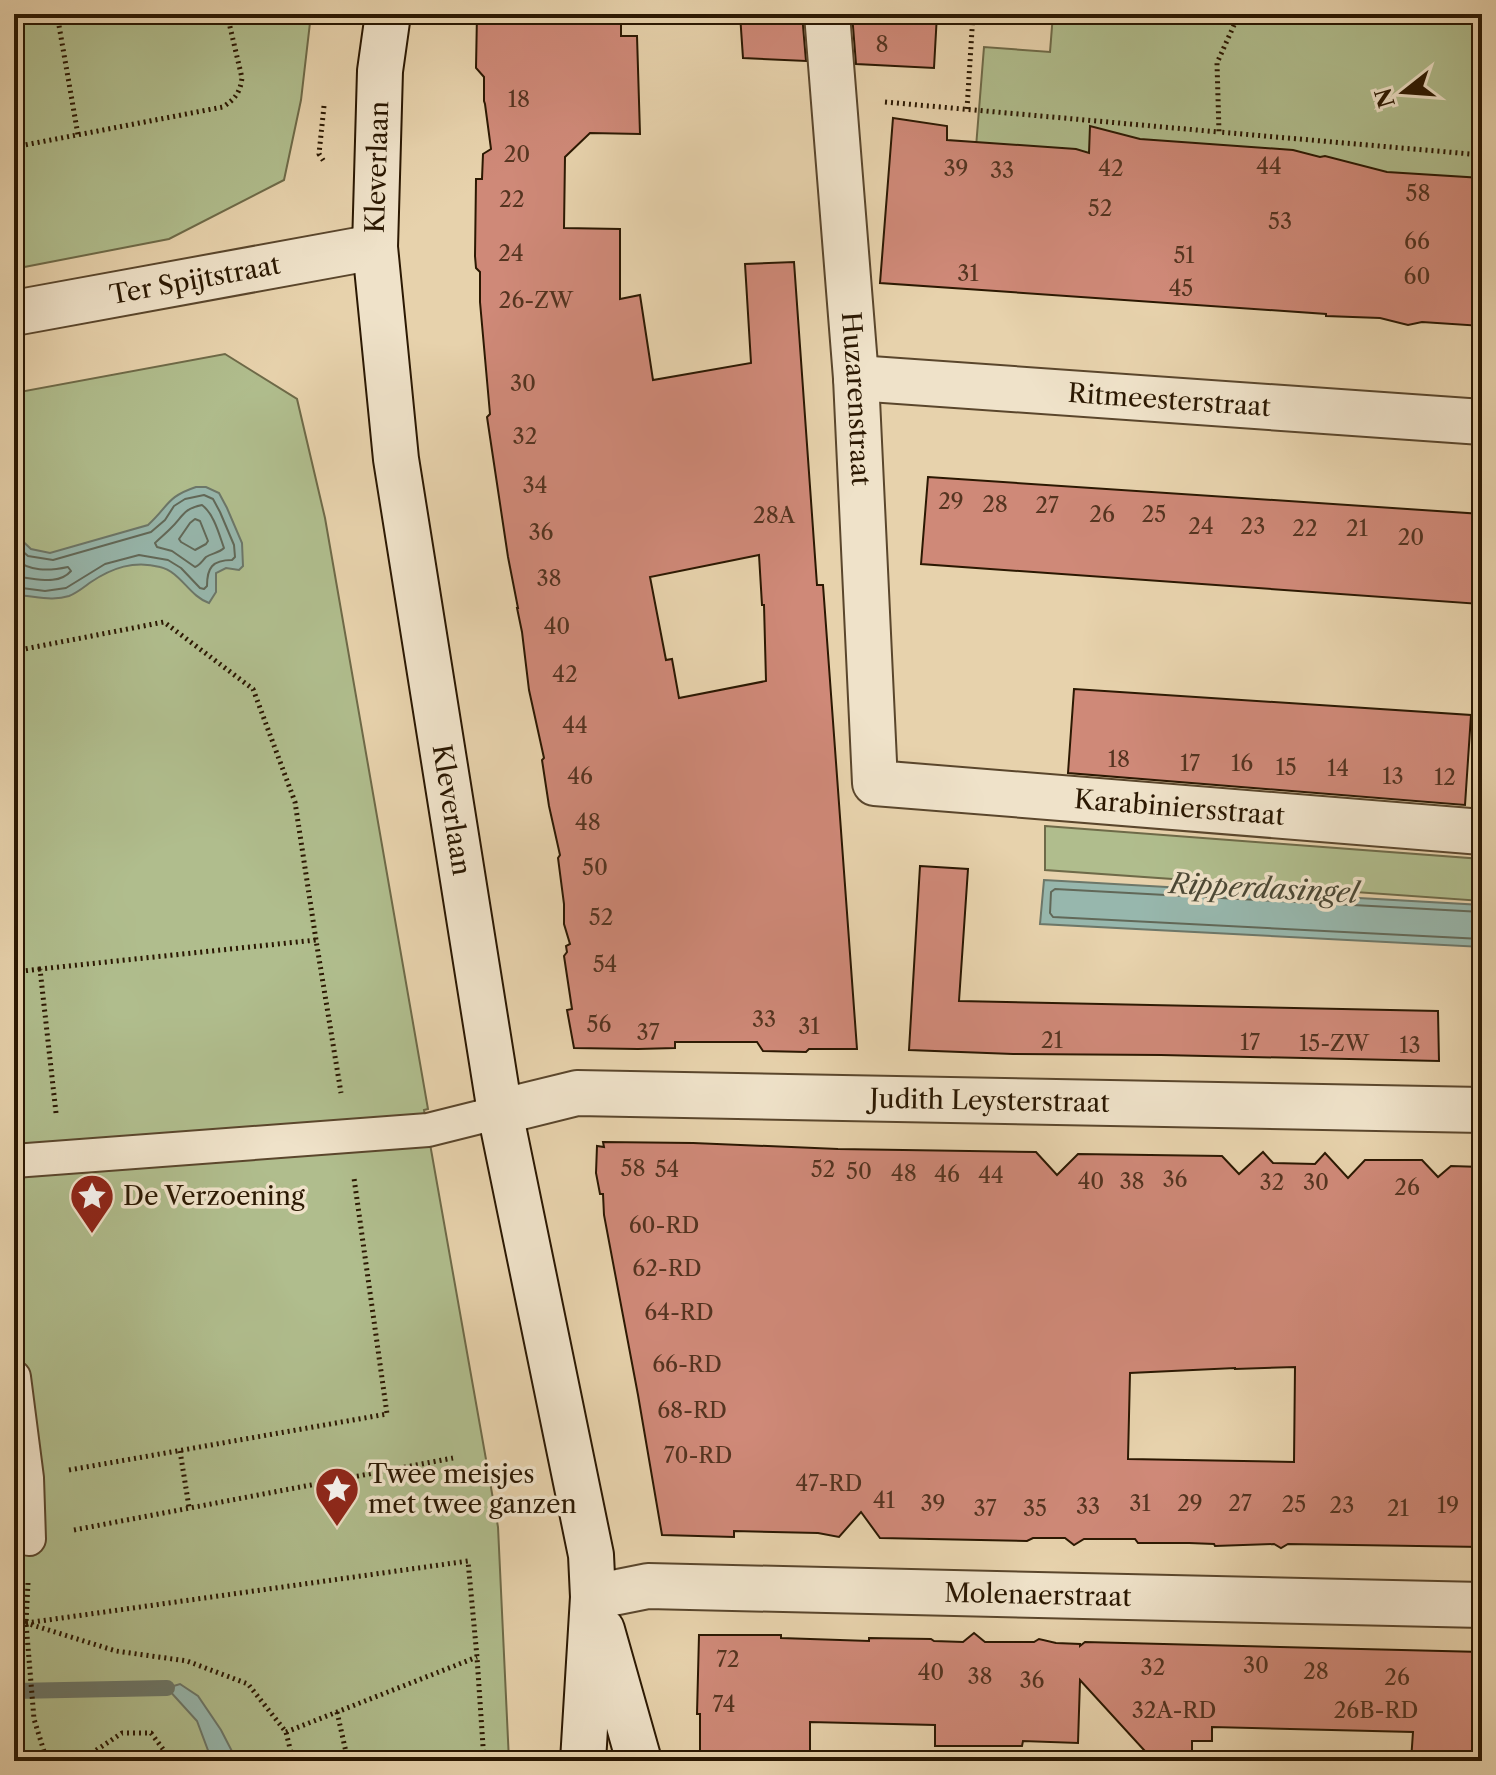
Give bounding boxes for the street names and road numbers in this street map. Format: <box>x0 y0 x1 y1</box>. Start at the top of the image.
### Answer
street label: Kleverlaan <box>359 100 395 234</box>
street label: Ter Spijtstraat <box>107 248 284 311</box>
street label: Huzarenstraat <box>835 311 877 487</box>
street label: Ritmeesterstraat <box>1067 377 1273 423</box>
street label: Kleverlaan <box>426 742 478 878</box>
street label: Karabiniersstraat <box>1073 783 1287 832</box>
street label: Judith Leysterstraat <box>865 1082 1111 1119</box>
street label: Molenaerstraat <box>944 1577 1133 1613</box>

